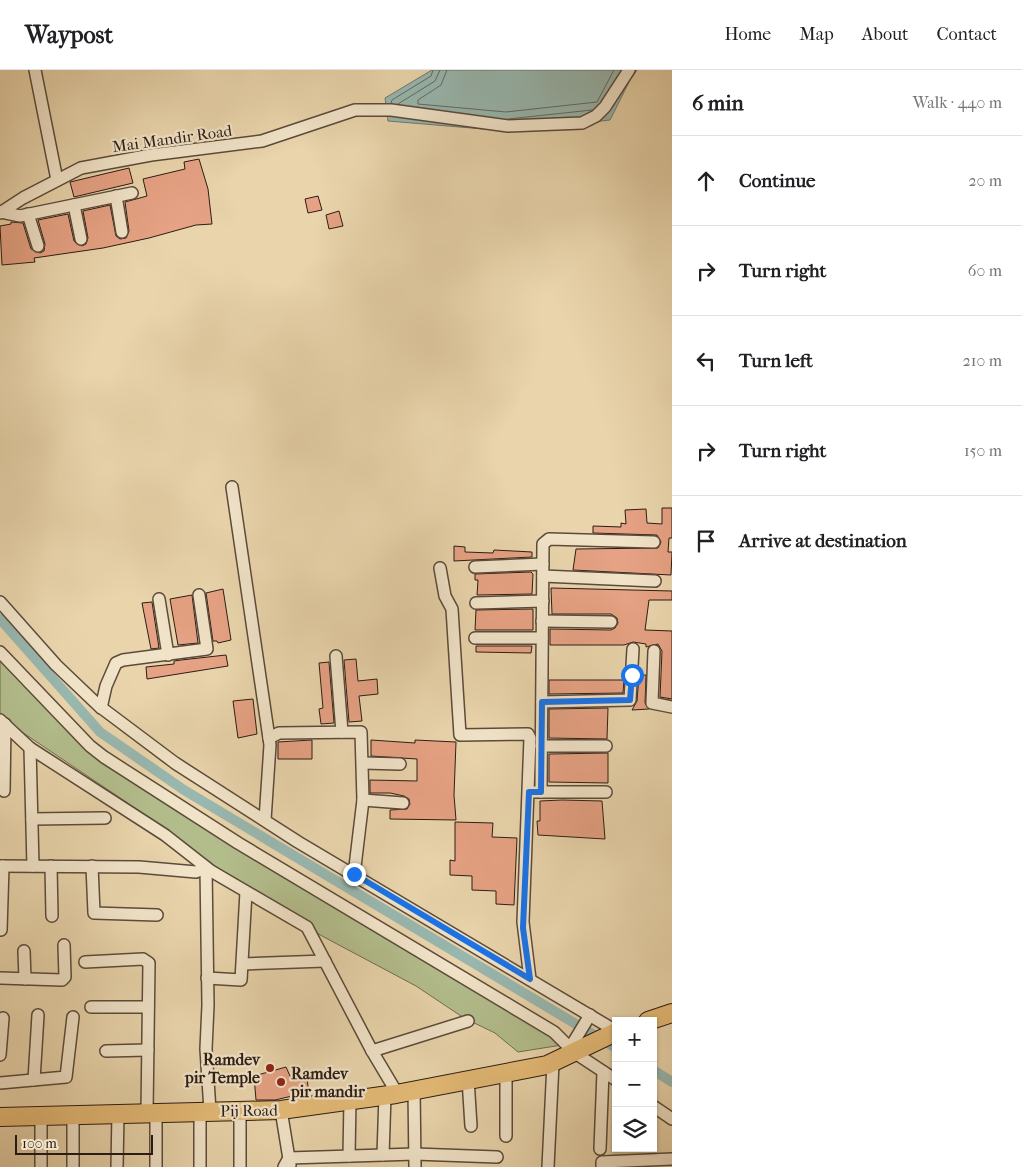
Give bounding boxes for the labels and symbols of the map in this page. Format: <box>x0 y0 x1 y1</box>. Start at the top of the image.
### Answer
street label: Mai Mandir Road <box>111 121 233 156</box>
route start <box>621 664 644 687</box>
route end <box>343 863 366 886</box>
place label: Ramdev pir Temple <box>184 1050 261 1088</box>
marker: Ramdev pir Temple <box>264 1062 276 1074</box>
place label: Ramdev pir mandir <box>290 1064 366 1102</box>
marker: Ramdev pir mandir <box>275 1076 287 1088</box>
street label: Pij Road <box>220 1100 278 1120</box>
scale bar <box>15 1132 152 1155</box>

